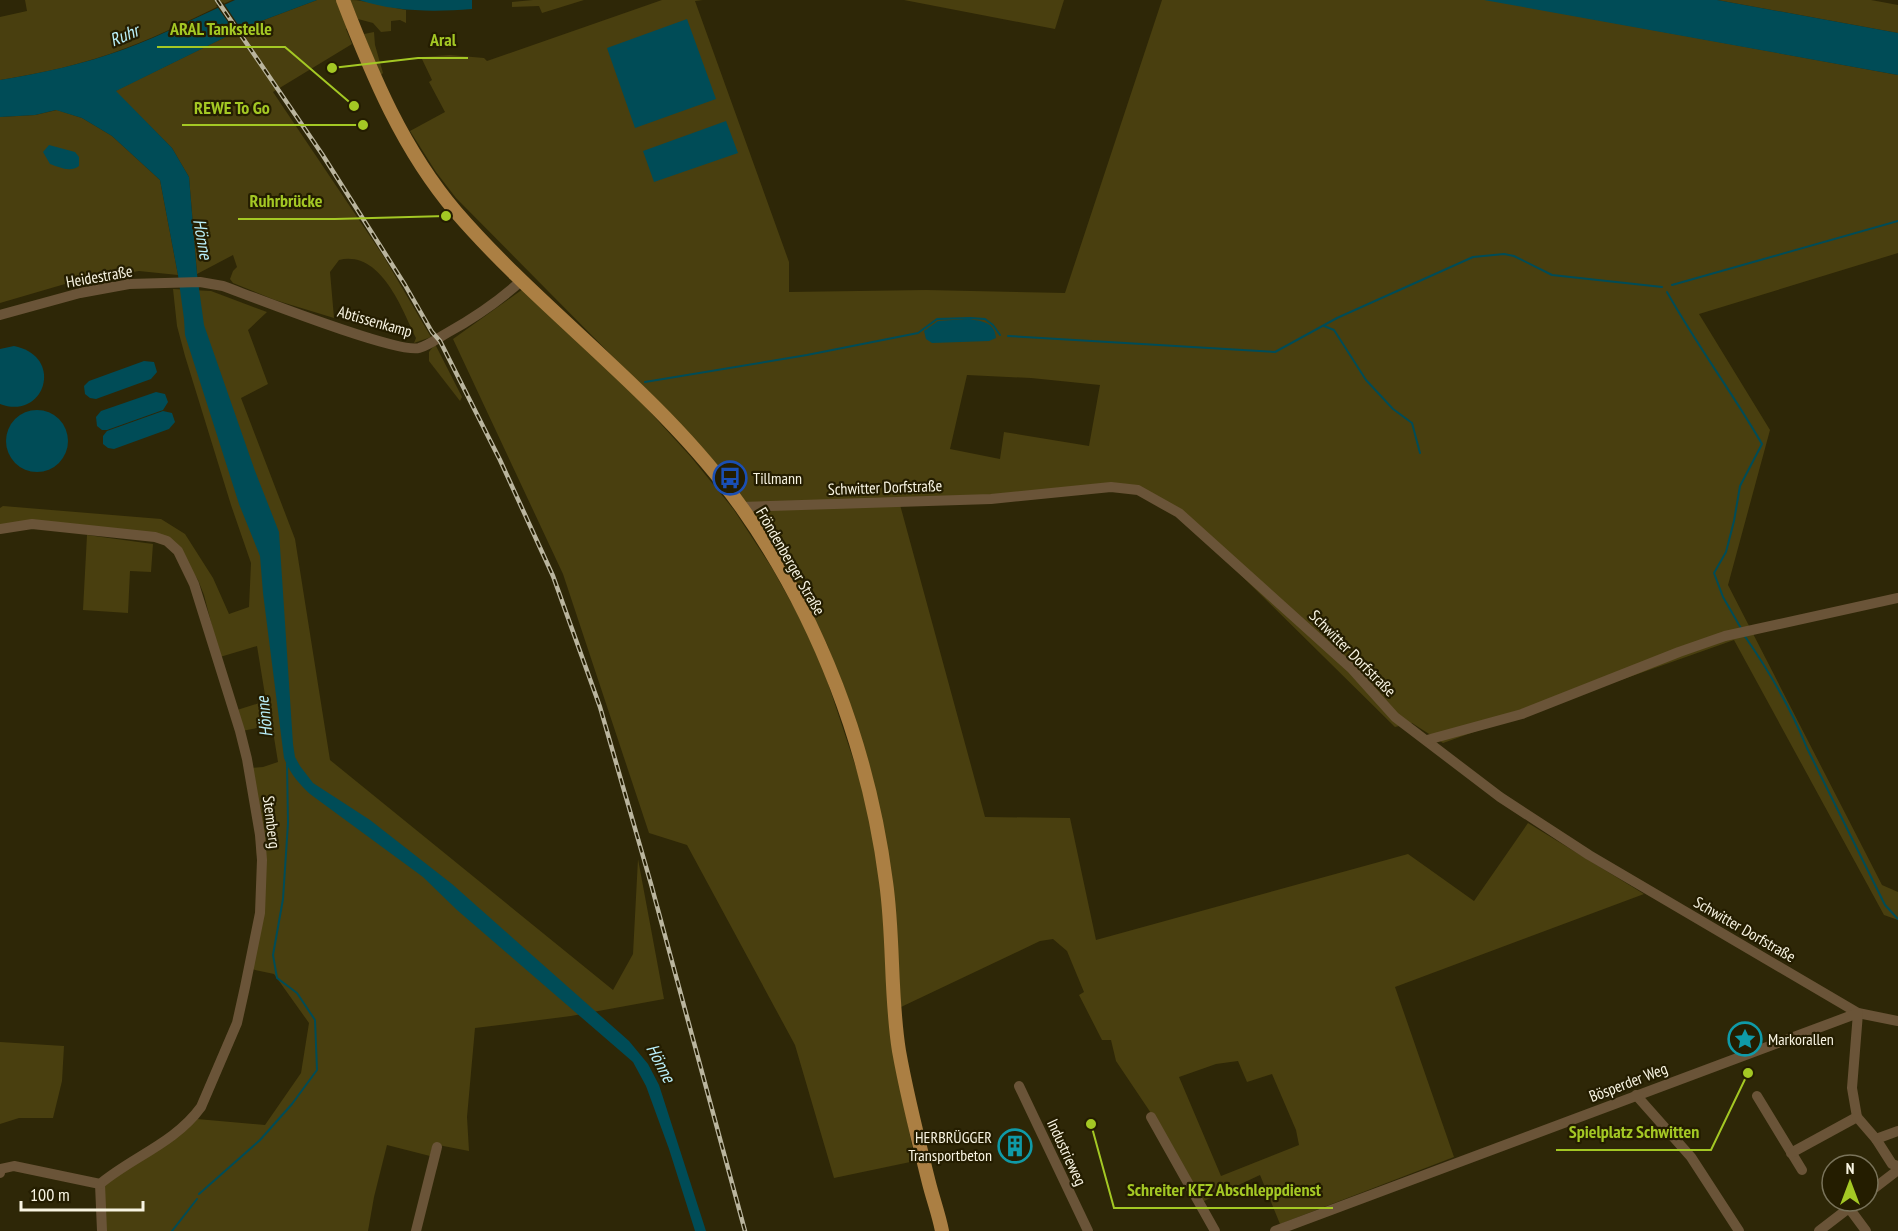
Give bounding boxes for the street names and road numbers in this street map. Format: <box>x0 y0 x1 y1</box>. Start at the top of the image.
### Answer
street label: Heidestraße <box>64 260 134 292</box>
street label: Abtissenkamp <box>335 301 415 341</box>
street label: Schwitter Dorfstraße <box>827 475 943 499</box>
street label: Fröndenberger Straße <box>752 504 830 618</box>
street label: Schwitter Dorfstraße <box>1305 605 1401 701</box>
street label: Stemberg <box>259 794 285 850</box>
street label: Schwitter Dorfstraße <box>1690 892 1800 966</box>
street label: Bösperder Weg <box>1586 1058 1670 1106</box>
street label: Industrieweg <box>1043 1115 1091 1189</box>

